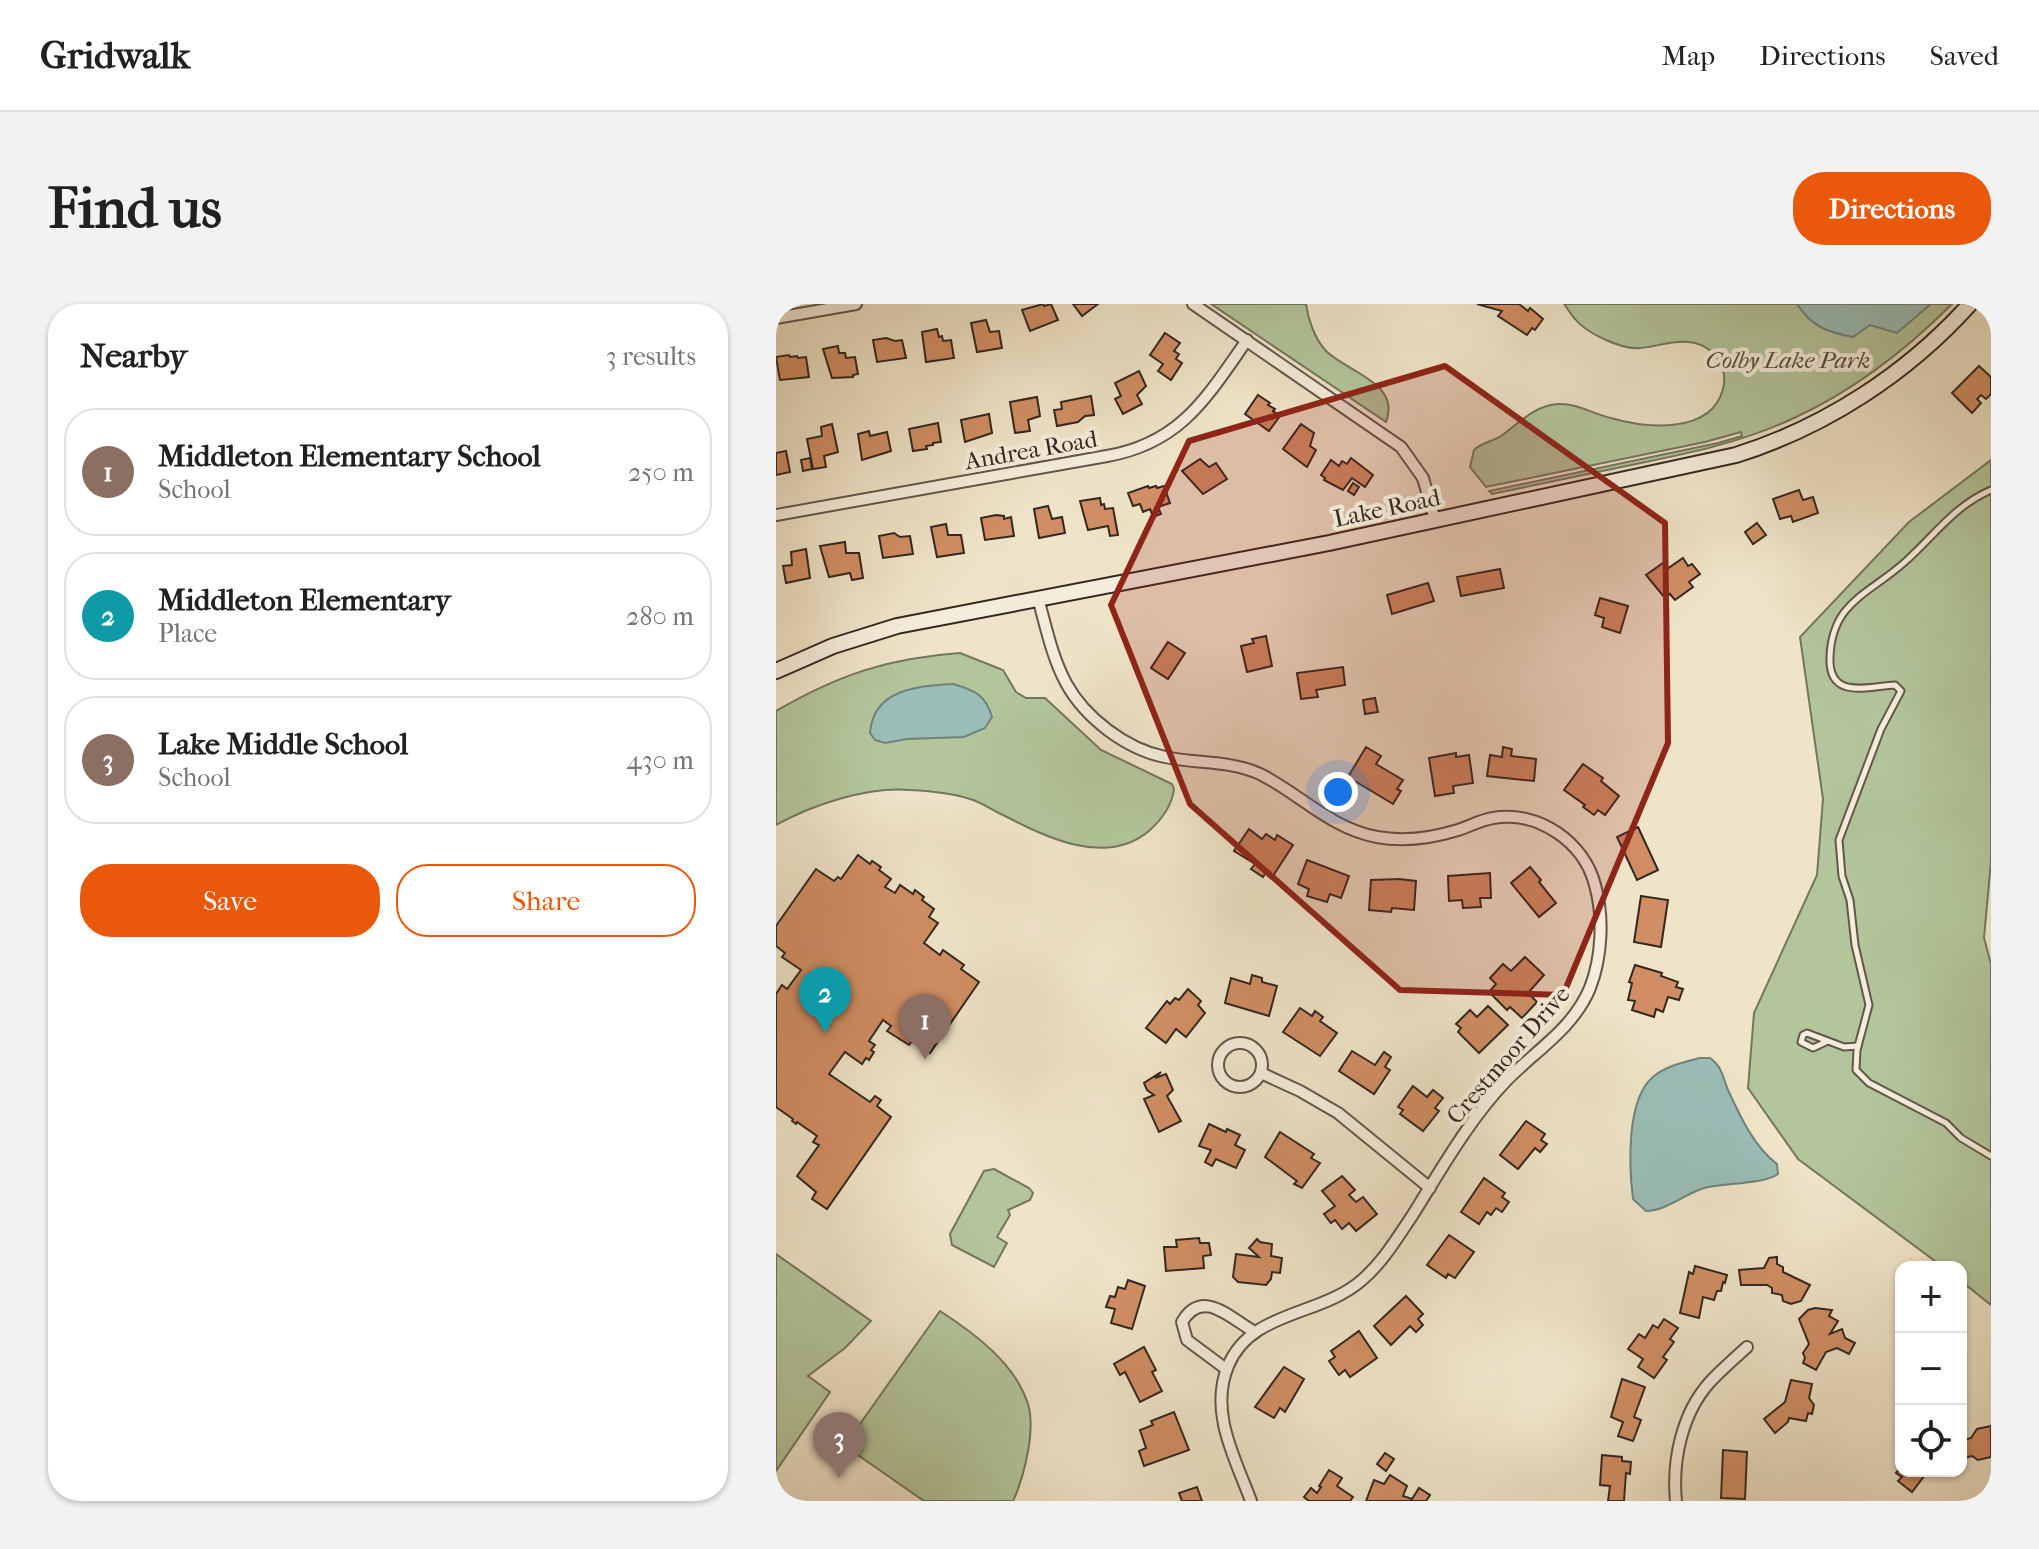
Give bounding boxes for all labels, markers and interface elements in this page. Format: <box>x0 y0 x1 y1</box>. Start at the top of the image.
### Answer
text: Gridwalk <box>40 33 190 78</box>
text: Map <box>1662 39 1715 72</box>
text: Directions <box>1759 39 1886 72</box>
text: Saved <box>1930 39 1999 72</box>
button: Directions <box>1793 172 1991 245</box>
text: Find us <box>48 176 222 241</box>
text: Nearby <box>80 336 187 376</box>
text: 3 results <box>606 341 696 372</box>
park label: Colby Lake Park <box>1706 346 1870 374</box>
street label: Andrea Road <box>962 424 1100 476</box>
text: Middleton Elementary School <box>158 439 541 474</box>
text: 1 <box>103 457 113 488</box>
text: 250 m <box>628 457 694 488</box>
text: School <box>158 474 231 505</box>
street label: Lake Road <box>1331 483 1444 533</box>
text: Middleton Elementary <box>158 583 451 618</box>
text: 2 <box>101 601 115 632</box>
text: 280 m <box>626 601 694 632</box>
text: Place <box>158 618 217 649</box>
text: Lake Middle School <box>158 727 408 762</box>
text: 3 <box>103 745 113 776</box>
text: 430 m <box>626 745 694 776</box>
text: School <box>158 762 231 793</box>
your location <box>1318 772 1358 812</box>
button: Save <box>80 864 380 937</box>
button: Share <box>396 864 696 937</box>
pin: 2 <box>799 967 851 1033</box>
street label: Crestmoor Drive <box>1441 980 1576 1130</box>
pin: 1 <box>899 994 951 1060</box>
map controls <box>1895 1261 1967 1477</box>
button: + <box>1895 1261 1967 1333</box>
button: − <box>1895 1333 1967 1405</box>
button: locate <box>1895 1405 1967 1477</box>
pin: 3 <box>813 1412 865 1478</box>

